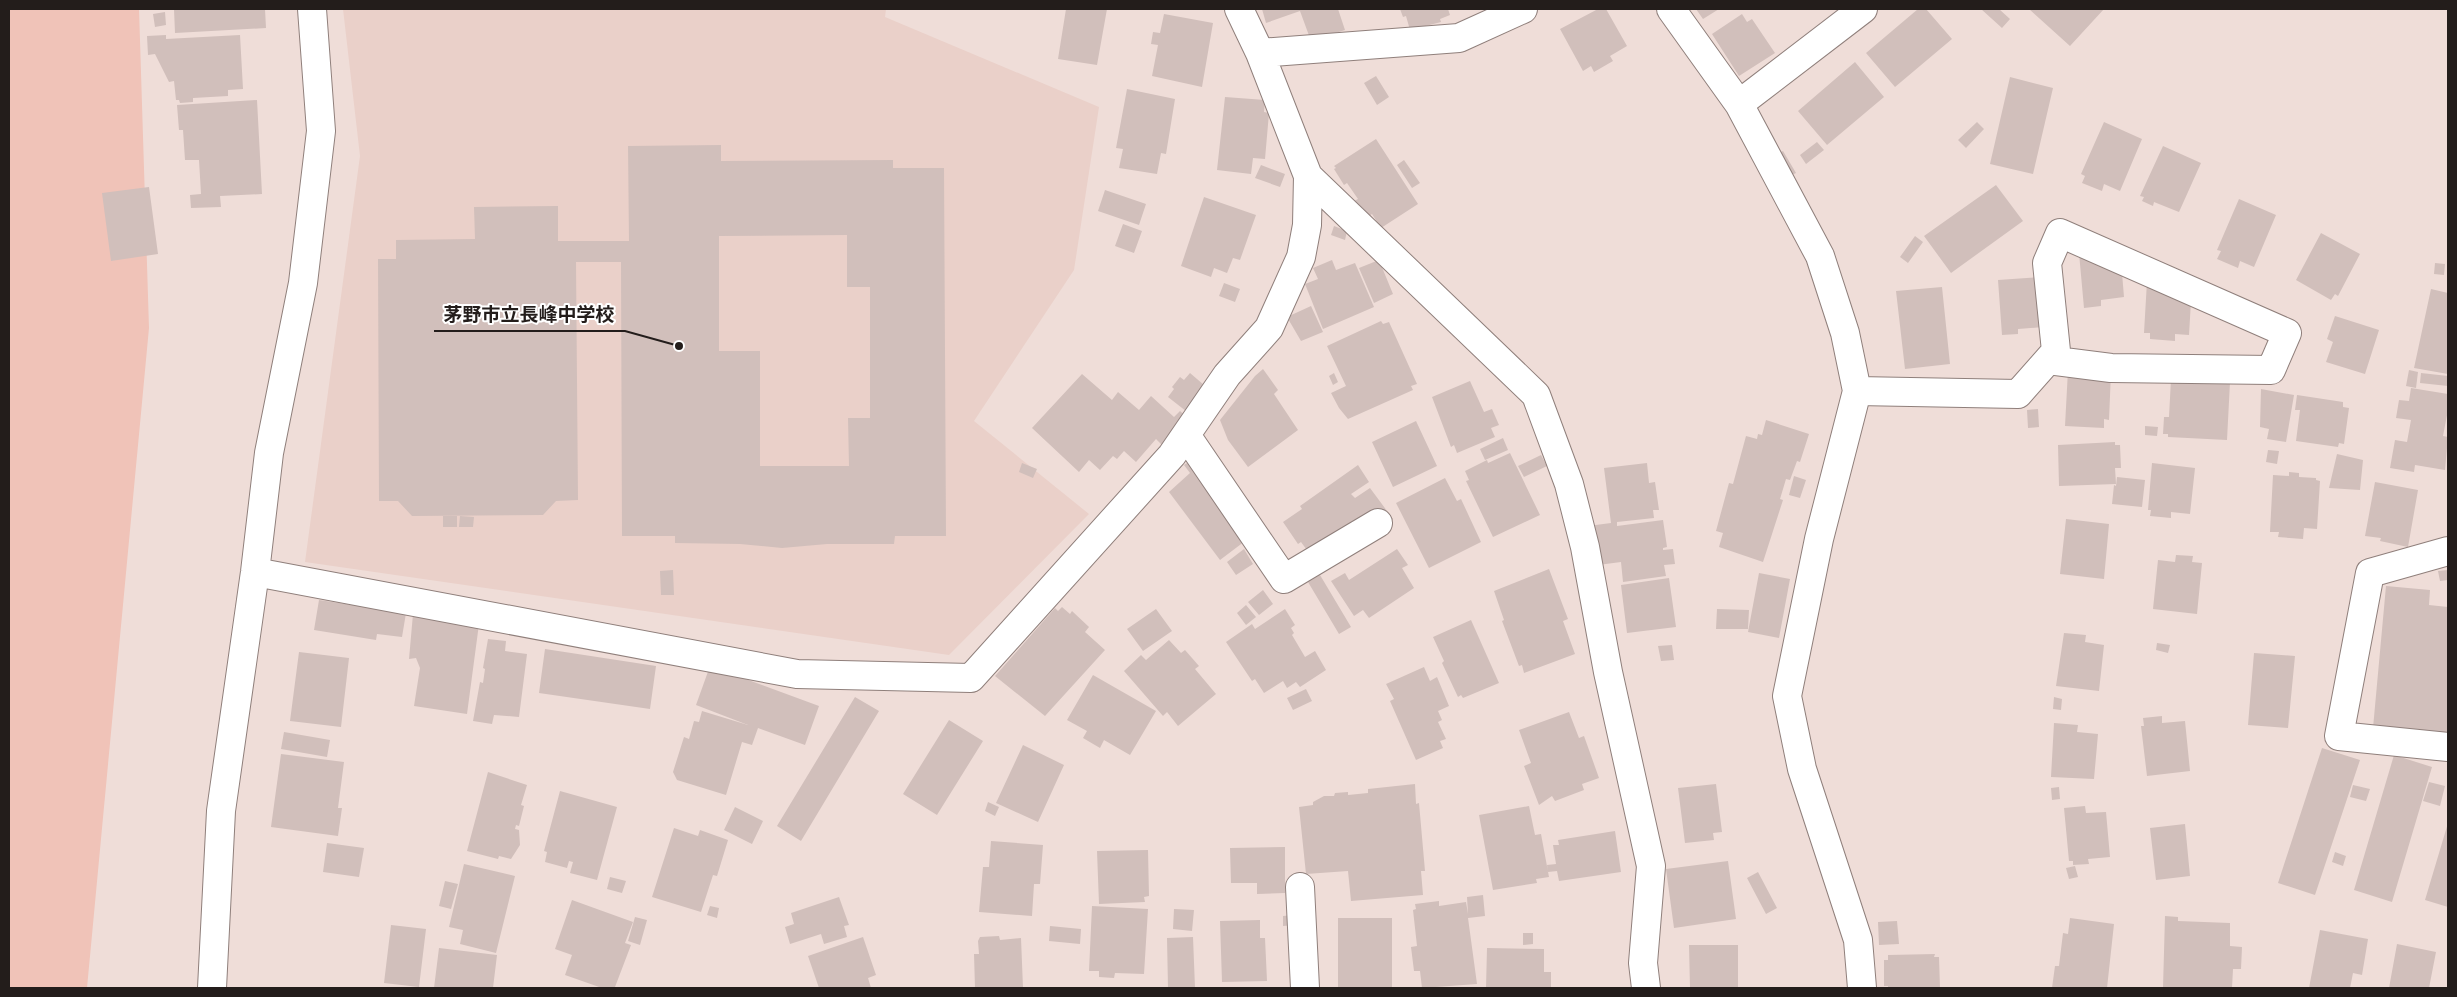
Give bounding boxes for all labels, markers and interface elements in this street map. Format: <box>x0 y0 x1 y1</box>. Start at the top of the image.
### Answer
callout: 茅野市立長峰中学校 <box>434 297 625 331</box>
text: 茅野市立長峰中学校 <box>443 304 615 327</box>

